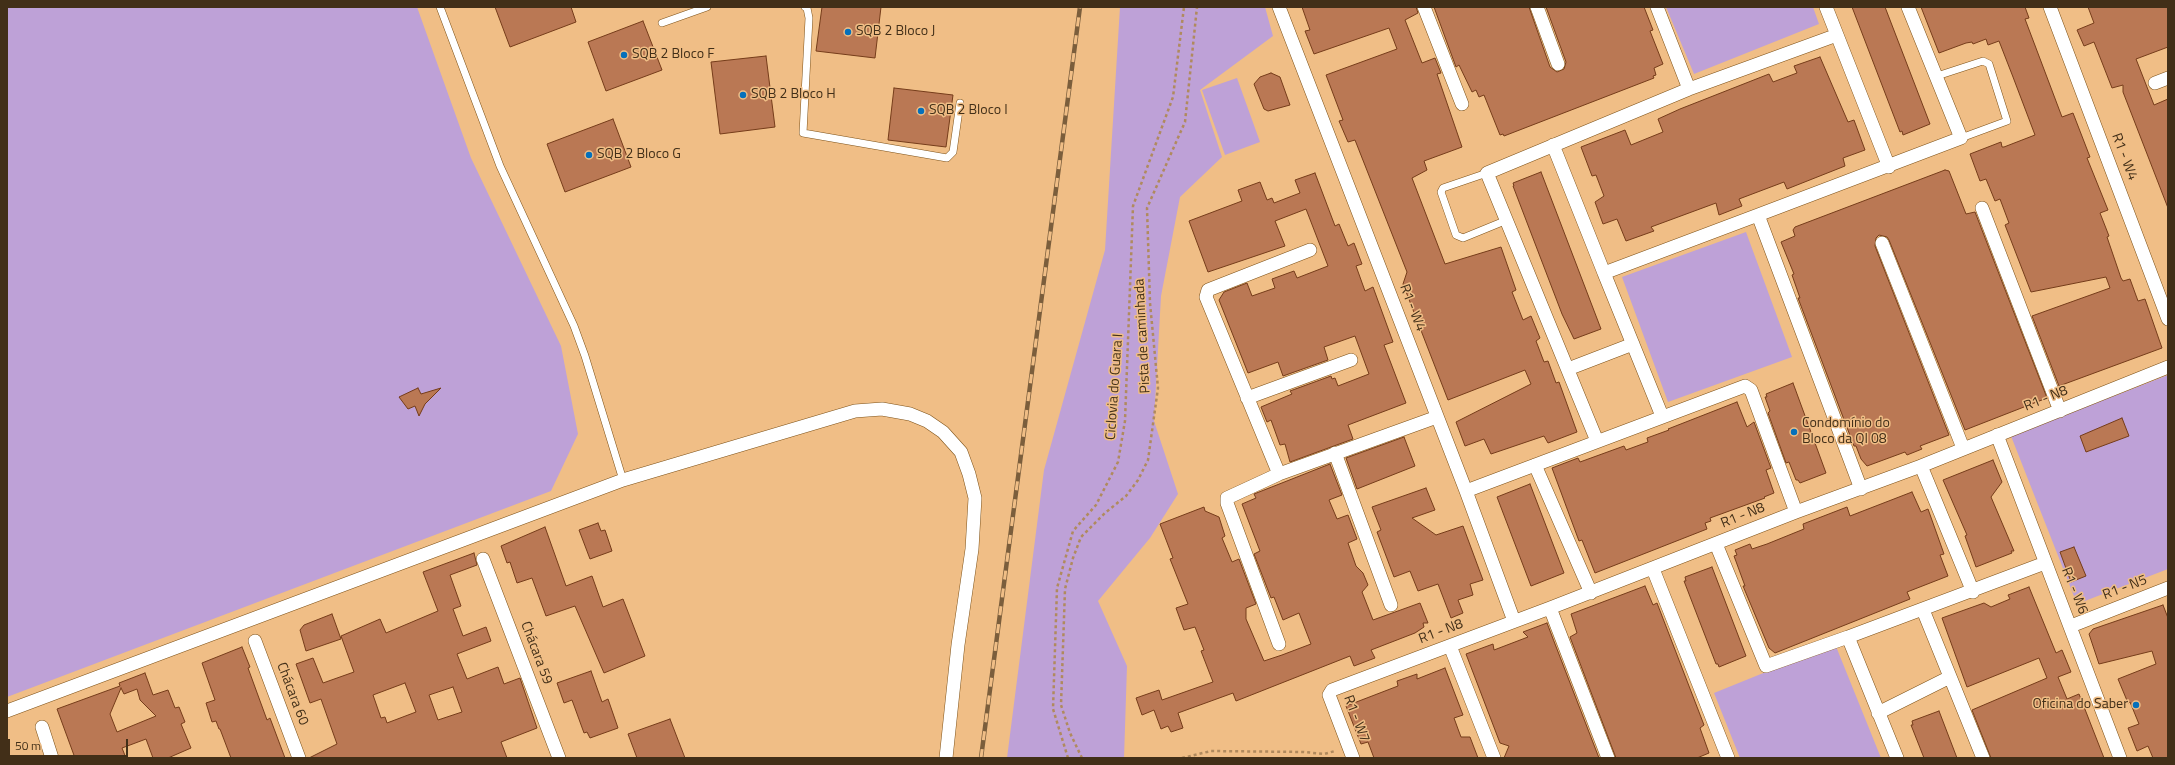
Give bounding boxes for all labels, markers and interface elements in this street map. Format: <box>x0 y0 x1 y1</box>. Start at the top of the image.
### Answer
place label: SQB 2 Bloco J <box>856 24 935 40</box>
marker: SQB 2 Bloco J <box>843 27 853 37</box>
place label: SQB 2 Bloco F <box>632 47 715 63</box>
marker: SQB 2 Bloco F <box>619 50 629 60</box>
place label: SQB 2 Bloco H <box>751 87 836 103</box>
marker: SQB 2 Bloco H <box>738 90 748 100</box>
place label: SQB 2 Bloco I <box>929 103 1008 119</box>
marker: SQB 2 Bloco I <box>916 106 926 116</box>
street label: R1 - W4 <box>2107 131 2141 183</box>
place label: SQB 2 Bloco G <box>597 147 681 163</box>
marker: SQB 2 Bloco G <box>584 150 594 160</box>
street label: Pista de caminhada <box>1132 278 1154 394</box>
street label: R1 - W4 <box>1395 282 1429 334</box>
street label: Ciclovia do Guara I <box>1103 333 1127 441</box>
street label: R1 - N8 <box>2022 383 2070 415</box>
place label: Condomínio do Bloco da QI 08 <box>1802 416 1890 448</box>
marker: Condomínio do Bloco da QI 08 <box>1789 427 1799 437</box>
street label: R1 - N8 <box>1719 500 1767 532</box>
street label: R1 - W6 <box>2057 565 2091 617</box>
street label: R1 - N5 <box>2100 572 2150 604</box>
street label: R1 - N8 <box>1416 616 1466 648</box>
street label: Chácara 59 <box>516 619 556 687</box>
street label: Chácara 60 <box>272 660 312 728</box>
street label: R1 - W7 <box>1339 693 1373 745</box>
place label: Oficina do Saber <box>2033 697 2128 713</box>
marker: Oficina do Saber <box>2131 700 2141 710</box>
scale bar <box>10 731 130 757</box>
text: 50 m <box>15 736 41 755</box>

